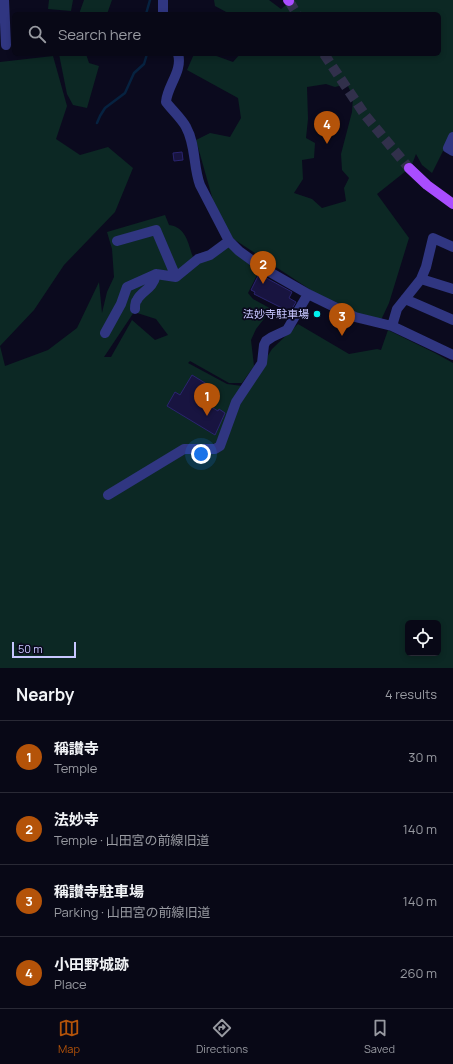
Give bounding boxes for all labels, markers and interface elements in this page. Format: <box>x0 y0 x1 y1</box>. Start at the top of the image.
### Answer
search box <box>12 12 441 56</box>
icon: search <box>26 23 48 45</box>
text: Search here <box>58 24 141 45</box>
pin: 4 <box>314 111 340 144</box>
pin: 2 <box>250 251 276 284</box>
pin: 3 <box>329 303 355 336</box>
place label: 法妙寺駐車場 <box>243 306 309 321</box>
marker: 法妙寺駐車場 <box>312 309 322 319</box>
pin: 1 <box>194 383 220 416</box>
your location <box>191 444 211 464</box>
map controls <box>405 620 441 656</box>
button: locate <box>405 620 441 656</box>
scale bar <box>12 640 76 659</box>
text: 50 m <box>18 641 43 656</box>
text: Nearby <box>16 683 74 706</box>
text: 4 results <box>385 685 437 703</box>
text: 稱讃寺 <box>54 738 99 759</box>
text: 1 <box>26 748 32 766</box>
text: 30 m <box>408 748 437 766</box>
text: Temple <box>54 759 97 777</box>
text: 法妙寺 <box>54 809 99 830</box>
text: 2 <box>25 820 33 838</box>
text: 140 m <box>403 820 437 838</box>
text: Temple · 山田宮の前線旧道 <box>54 831 210 849</box>
text: 稱讃寺駐車場 <box>54 881 144 902</box>
text: 3 <box>25 892 33 910</box>
text: 140 m <box>403 892 437 910</box>
text: Parking · 山田宮の前線旧道 <box>54 903 211 921</box>
text: 小田野城跡 <box>54 954 129 975</box>
text: 4 <box>25 964 33 982</box>
text: 260 m <box>400 964 437 982</box>
text: Place <box>54 975 87 993</box>
tab: Map <box>58 1017 80 1056</box>
tab: Directions <box>196 1017 248 1056</box>
tab: Saved <box>364 1017 395 1056</box>

